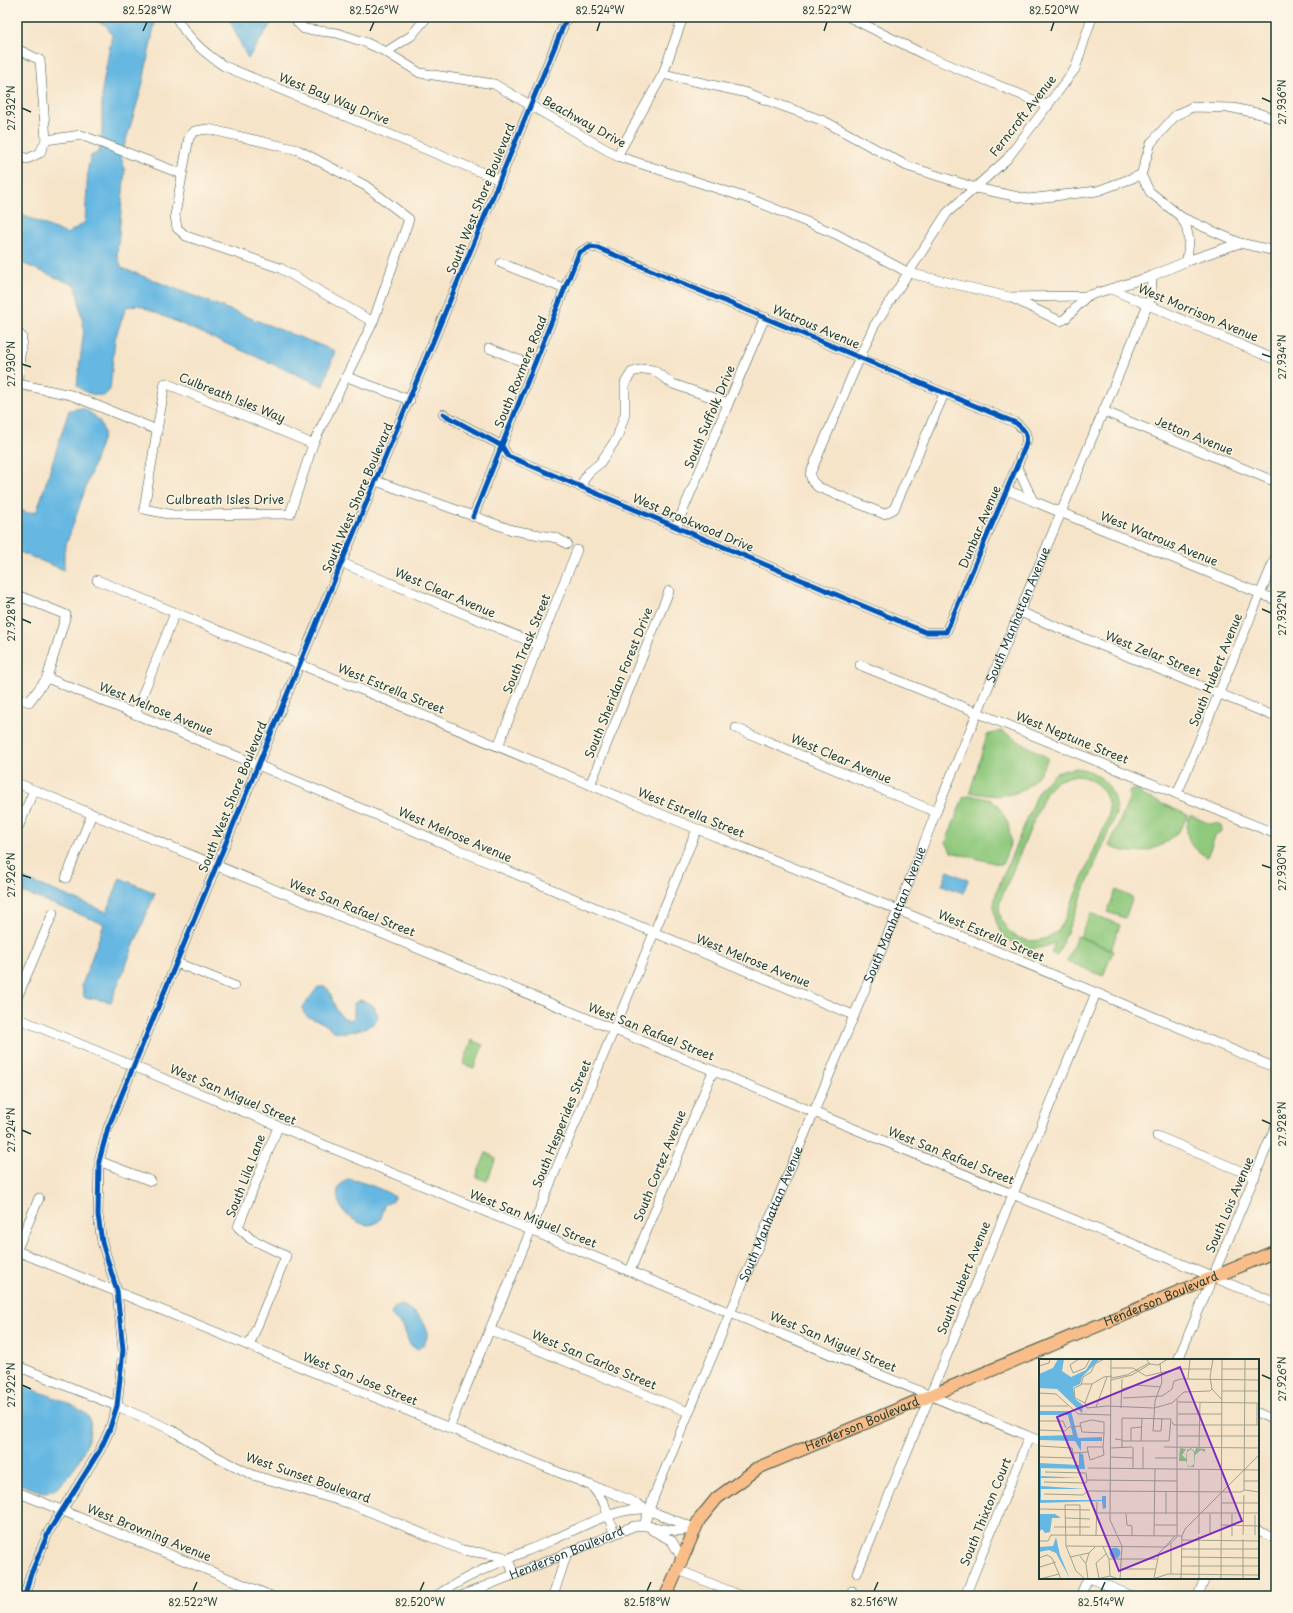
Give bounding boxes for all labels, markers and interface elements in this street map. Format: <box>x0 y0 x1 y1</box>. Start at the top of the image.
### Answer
text: 82.528°W <box>122 2 172 17</box>
text: 82.526°W <box>349 2 399 17</box>
text: 82.524°W <box>575 2 625 17</box>
text: 82.522°W <box>802 2 852 17</box>
text: 82.520°W <box>1029 2 1080 17</box>
street label: West Bay Way Drive <box>276 68 393 129</box>
street label: Ferncroft Avenue <box>985 70 1060 160</box>
text: 27.936°N <box>1274 79 1289 125</box>
text: 27.932°N <box>3 85 18 131</box>
street label: Beachway Drive <box>539 91 629 152</box>
street label: South West Shore Boulevard <box>441 120 519 277</box>
street label: West Morrison Avenue <box>1135 279 1262 346</box>
street label: Watrous Avenue <box>770 300 863 353</box>
street label: South Roxmere Road <box>489 313 551 431</box>
text: 27.934°N <box>1274 334 1289 380</box>
text: 27.930°N <box>3 341 18 387</box>
street label: South Suffolk Drive <box>679 362 739 471</box>
street label: Culbreath Isles Way <box>176 367 288 427</box>
street label: Jetton Avenue <box>1152 411 1237 459</box>
street label: South West Shore Boulevard <box>317 419 397 576</box>
street label: Dunbar Avenue <box>953 482 1005 571</box>
street label: West Brookwood Drive <box>630 488 757 556</box>
street label: Culbreath Isles Drive <box>166 490 284 508</box>
street label: West Watrous Avenue <box>1098 506 1221 570</box>
street label: South Manhattan Avenue <box>981 543 1054 685</box>
street label: West Clear Avenue <box>392 563 499 622</box>
text: 27.932°N <box>1274 590 1289 636</box>
street label: South Trask Street <box>498 591 554 696</box>
text: 27.928°N <box>3 596 18 642</box>
street label: South Sheridan Forest Drive <box>579 604 657 761</box>
street label: South Hubert Avenue <box>1184 610 1246 729</box>
street label: West Zelar Street <box>1103 626 1204 681</box>
street label: West Estrella Street <box>335 658 448 718</box>
street label: West Melrose Avenue <box>96 677 217 739</box>
street label: West Neptune Street <box>1013 706 1132 768</box>
street label: South West Shore Boulevard <box>193 718 271 875</box>
street label: West Clear Avenue <box>788 729 895 788</box>
street label: West Estrella Street <box>635 782 748 842</box>
street label: West Melrose Avenue <box>396 802 515 866</box>
street label: South Manhattan Avenue <box>859 843 930 985</box>
text: 27.930°N <box>1274 845 1289 891</box>
text: 27.926°N <box>3 852 18 898</box>
street label: West San Rafael Street <box>287 873 418 941</box>
street label: West Estrella Street <box>935 905 1047 966</box>
street label: West Melrose Avenue <box>693 929 814 991</box>
street label: West San Rafael Street <box>586 997 717 1065</box>
street label: South Hesperides Street <box>527 1057 595 1190</box>
street label: West San Miguel Street <box>167 1059 300 1129</box>
text: 27.928°N <box>1274 1101 1289 1147</box>
text: 27.924°N <box>3 1107 18 1153</box>
street label: South Cortez Avenue <box>628 1107 690 1224</box>
street label: West San Rafael Street <box>886 1121 1017 1189</box>
street label: South Lila Lane <box>221 1131 269 1220</box>
street label: South Manhattan Avenue <box>734 1143 807 1285</box>
street label: South Lois Avenue <box>1201 1153 1258 1255</box>
street label: West San Miguel Street <box>467 1184 600 1252</box>
street label: South Hubert Avenue <box>932 1218 994 1337</box>
street label: Henderson Boulevard <box>1101 1266 1221 1330</box>
street label: West San Miguel Street <box>767 1306 900 1376</box>
street label: West San Carlos Street <box>529 1325 660 1394</box>
street label: West San Jose Street <box>300 1347 421 1409</box>
text: 27.926°N <box>1274 1356 1289 1402</box>
inset map <box>1039 1359 1259 1579</box>
text: 27.922°N <box>3 1362 18 1408</box>
street label: Henderson Boulevard <box>802 1391 922 1455</box>
street label: West Sunset Boulevard <box>243 1447 374 1507</box>
street label: South Thixton Court <box>955 1455 1015 1569</box>
street label: West Browning Avenue <box>84 1499 215 1565</box>
street label: Henderson Boulevard <box>506 1521 627 1584</box>
text: 82.522°W <box>168 1594 218 1609</box>
text: 82.520°W <box>395 1594 446 1609</box>
text: 82.518°W <box>624 1594 671 1609</box>
text: 82.516°W <box>851 1594 898 1609</box>
text: 82.514°W <box>1078 1594 1125 1609</box>

